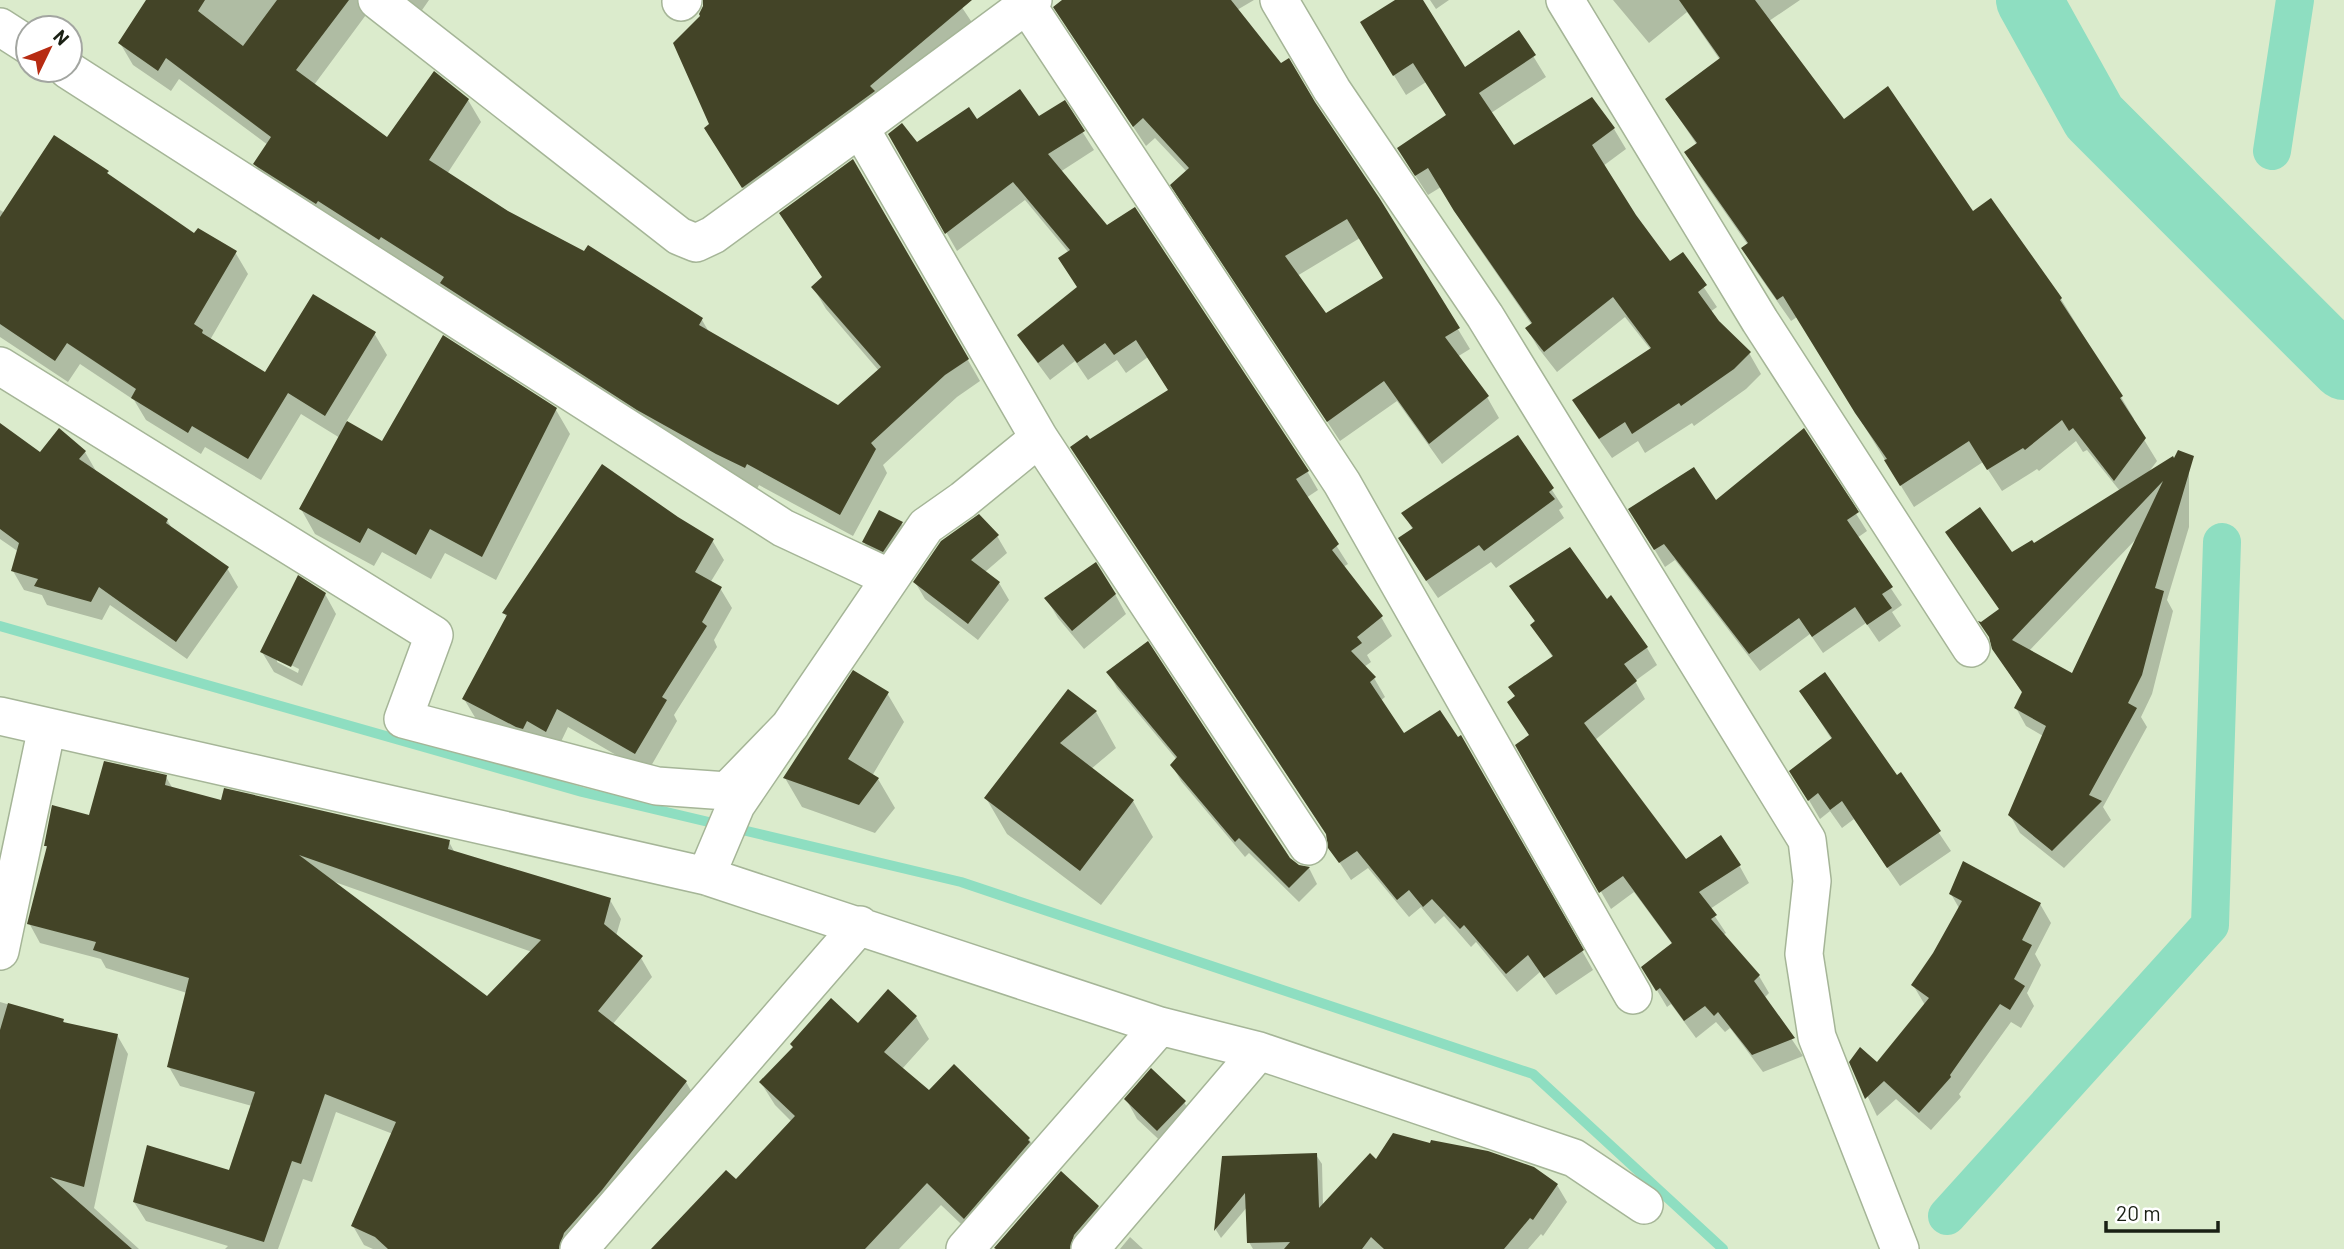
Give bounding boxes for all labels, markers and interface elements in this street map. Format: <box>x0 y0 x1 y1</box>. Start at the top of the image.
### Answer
north arrow <box>14 14 84 84</box>
text: N <box>49 25 75 50</box>
scale bar <box>2106 1190 2218 1234</box>
text: 20 m <box>2116 1200 2161 1225</box>

